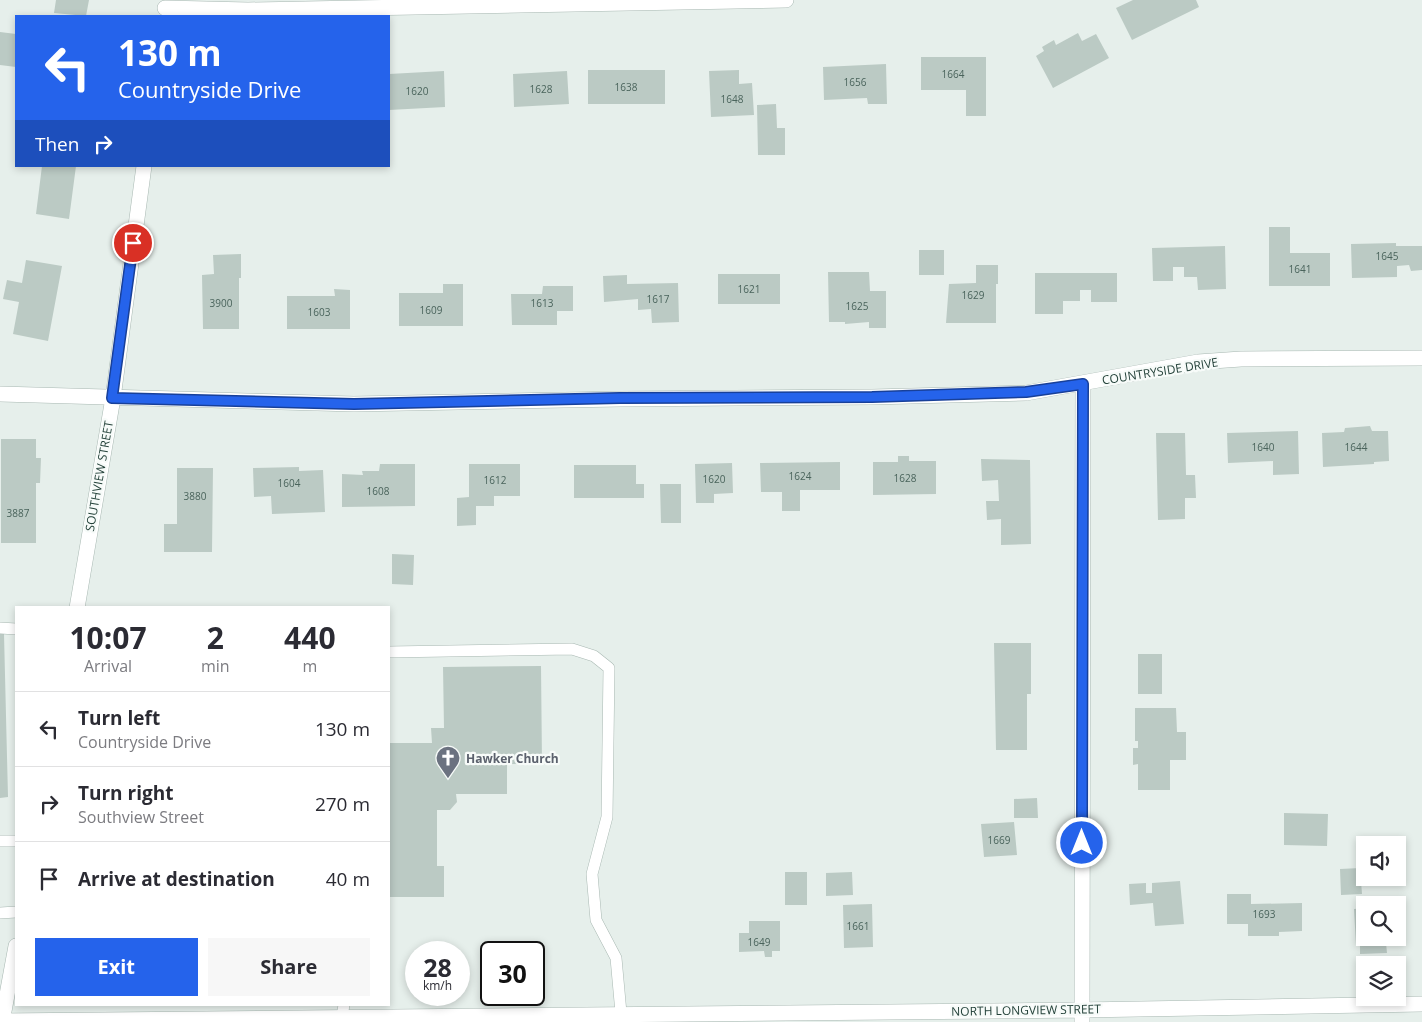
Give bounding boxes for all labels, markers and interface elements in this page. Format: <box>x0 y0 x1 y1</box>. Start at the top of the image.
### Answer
text: 130 m <box>118 29 222 76</box>
icon: left <box>35 35 100 100</box>
house number: 1664 <box>942 67 965 81</box>
text: Countryside Drive <box>118 74 301 104</box>
house number: 1656 <box>844 75 867 89</box>
house number: 1638 <box>615 80 638 94</box>
house number: 1628 <box>530 82 553 96</box>
house number: 1620 <box>406 84 429 98</box>
house number: 1648 <box>721 92 744 106</box>
icon: right <box>89 130 117 158</box>
text: Then <box>35 131 79 157</box>
pin <box>112 222 154 264</box>
icon: arrive <box>119 229 147 257</box>
house number: 1645 <box>1376 249 1399 263</box>
house number: 1641 <box>1289 262 1311 276</box>
house number: 1621 <box>738 282 760 296</box>
house number: 1629 <box>962 288 985 302</box>
house number: 1617 <box>647 292 670 306</box>
house number: 3900 <box>210 296 233 310</box>
house number: 1613 <box>531 296 554 310</box>
house number: 1625 <box>846 299 869 313</box>
house number: 1609 <box>420 303 443 317</box>
house number: 1603 <box>308 305 331 319</box>
street label: COUNTRYSIDE DRIVE <box>1101 353 1219 389</box>
street label: SOUTHVIEW STREET <box>81 419 117 533</box>
house number: 1640 <box>1252 440 1275 454</box>
house number: 1644 <box>1345 440 1368 454</box>
house number: 1624 <box>789 469 812 483</box>
house number: 1628 <box>894 471 917 485</box>
house number: 1620 <box>703 472 726 486</box>
house number: 1612 <box>484 473 507 487</box>
house number: 1604 <box>278 476 301 490</box>
house number: 1608 <box>367 484 390 498</box>
house number: 3880 <box>184 489 207 503</box>
house number: 3887 <box>7 506 30 520</box>
text: 10:07 <box>69 617 147 658</box>
text: 2 <box>207 617 224 658</box>
text: 440 <box>284 617 336 658</box>
text: Arrival <box>84 655 132 677</box>
text: min <box>201 655 230 677</box>
text: m <box>302 655 317 677</box>
text: Turn left <box>78 705 160 731</box>
icon: left <box>35 715 63 743</box>
text: 130 m <box>315 716 370 742</box>
text: Countryside Drive <box>78 731 211 753</box>
church icon: Hawker Church <box>435 745 461 779</box>
place label: Hawker Church <box>466 750 559 767</box>
text: Turn right <box>78 780 173 806</box>
icon: right <box>35 790 63 818</box>
text: 270 m <box>315 791 370 817</box>
text: Southview Street <box>78 806 204 828</box>
position arrow <box>1055 816 1107 868</box>
house number: 1669 <box>988 833 1011 847</box>
map controls <box>1356 836 1406 1006</box>
button: sound <box>1356 836 1406 886</box>
icon: arrive <box>35 865 63 893</box>
text: Arrive at destination <box>78 866 275 892</box>
text: 40 m <box>326 866 370 892</box>
button: search <box>1356 896 1406 946</box>
house number: 1693 <box>1253 907 1276 921</box>
house number: 1661 <box>847 919 869 933</box>
house number: 1649 <box>748 935 771 949</box>
button: Exit <box>35 938 198 996</box>
button: Share <box>208 938 370 996</box>
speed limit sign: 30 <box>480 941 545 1006</box>
text: 28 <box>423 950 452 984</box>
button: layers <box>1356 956 1406 1006</box>
text: km/h <box>423 977 452 994</box>
street label: NORTH LONGVIEW STREET <box>951 1000 1101 1020</box>

